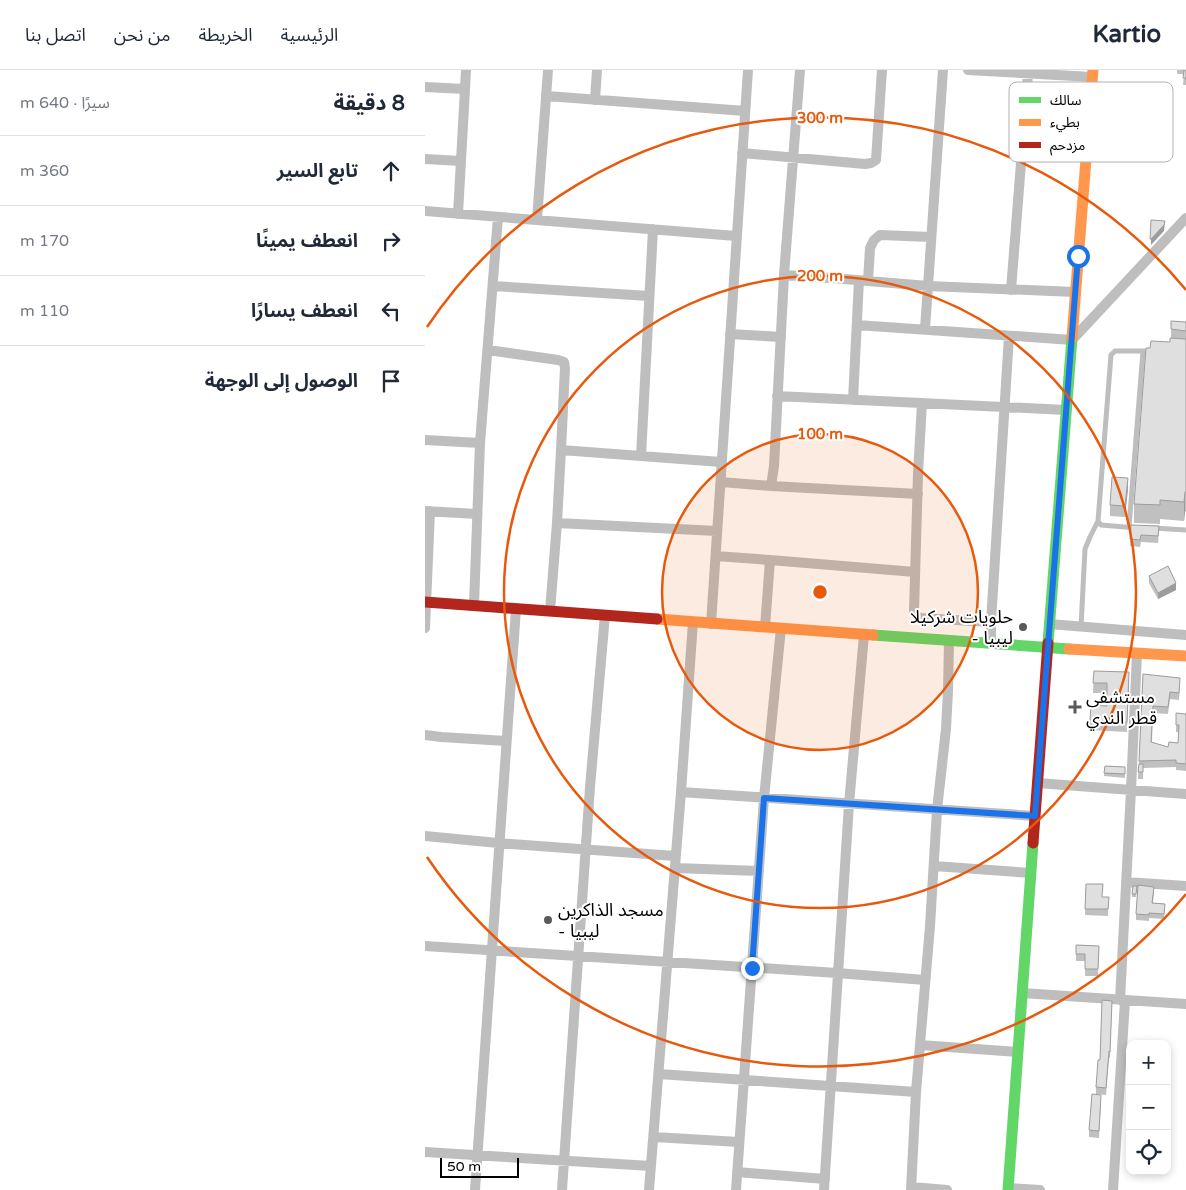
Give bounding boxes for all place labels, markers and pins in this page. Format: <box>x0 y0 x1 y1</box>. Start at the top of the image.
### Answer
centre of rings <box>811 583 829 601</box>
place label: حلويات شركيلا - ليبيا <box>910 606 1013 649</box>
marker: حلويات شركيلا - ليبيا <box>1017 621 1029 633</box>
place label: مستشفى قطر الندي <box>1086 686 1157 731</box>
marker: مستشفى قطر الندي <box>1068 700 1082 714</box>
place label: مسجد الذاكرين - ليبيا <box>558 899 664 942</box>
marker: مسجد الذاكرين - ليبيا <box>542 914 554 926</box>

